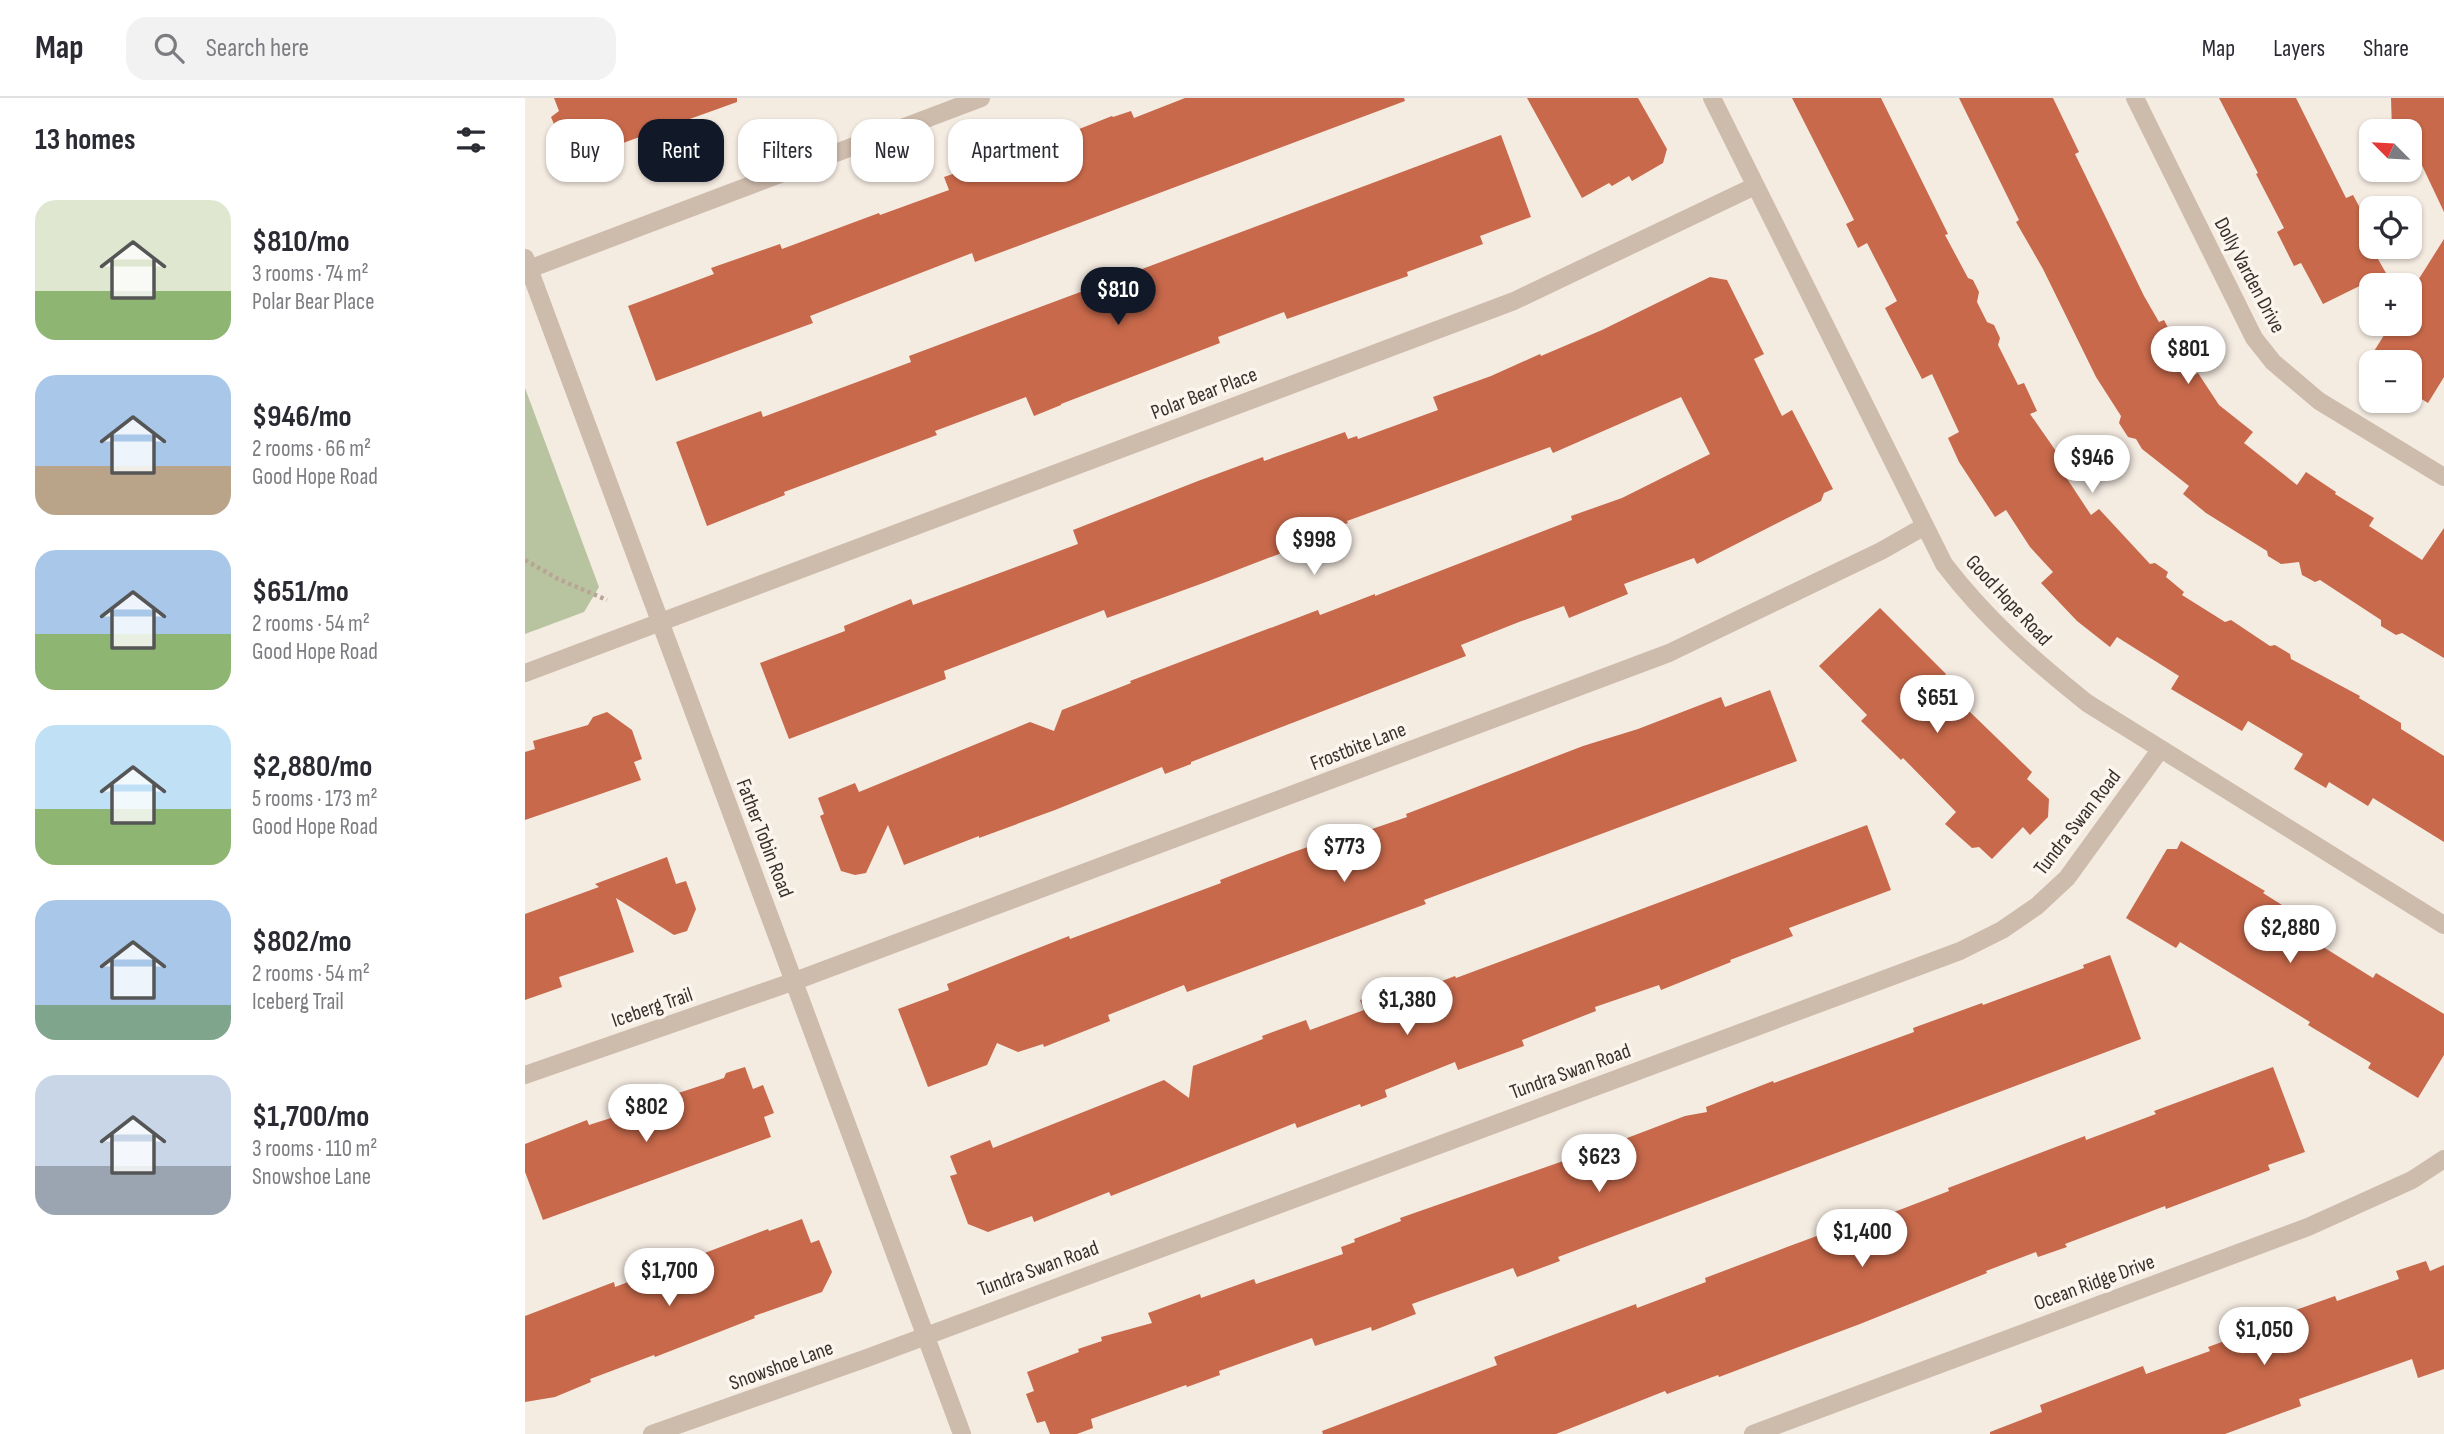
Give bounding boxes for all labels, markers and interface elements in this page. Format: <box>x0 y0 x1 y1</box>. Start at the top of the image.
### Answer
search box <box>126 17 616 80</box>
text: Map <box>35 28 84 68</box>
icon: search <box>150 29 188 67</box>
text: Search here <box>206 33 309 64</box>
text: Map <box>2202 34 2235 63</box>
text: Layers <box>2273 34 2325 63</box>
text: Share <box>2363 34 2409 63</box>
chip: Buy <box>546 119 624 182</box>
chip: Rent <box>638 119 724 182</box>
chip: Filters <box>738 119 837 182</box>
chip: New <box>851 119 934 182</box>
chip: Apartment <box>948 119 1083 182</box>
north arrow <box>2359 119 2422 182</box>
map controls <box>2359 119 2422 413</box>
icon: filters <box>452 121 490 159</box>
text: 13 homes <box>35 122 136 158</box>
button: locate <box>2359 196 2422 259</box>
street label: Dolly Varden Drive <box>2209 213 2290 337</box>
text: $810/mo <box>252 224 350 260</box>
icon: home <box>91 228 175 312</box>
text: 3 rooms · 74 m² <box>252 260 369 288</box>
pin: $810 <box>1077 268 1159 327</box>
button: + <box>2359 273 2422 336</box>
text: $810 <box>1097 276 1139 304</box>
text: Polar Bear Place <box>252 288 374 316</box>
pin: $801 <box>2147 327 2229 386</box>
text: $801 <box>2167 335 2209 363</box>
button: − <box>2359 350 2422 413</box>
street label: Polar Bear Place <box>1148 362 1261 425</box>
text: $946/mo <box>252 399 352 435</box>
icon: home <box>91 403 175 487</box>
text: 2 rooms · 66 m² <box>252 435 371 463</box>
pin: $946 <box>2051 436 2133 495</box>
text: $946 <box>2070 444 2114 472</box>
text: Good Hope Road <box>252 463 378 491</box>
pin: $998 <box>1273 518 1355 577</box>
text: $998 <box>1292 526 1336 554</box>
street label: Good Hope Road <box>1960 550 2057 651</box>
text: $651/mo <box>252 574 349 610</box>
icon: home <box>91 578 175 662</box>
text: 2 rooms · 54 m² <box>252 610 370 638</box>
text: Good Hope Road <box>252 638 378 666</box>
pin: $651 <box>1896 676 1978 735</box>
text: $651 <box>1916 684 1958 712</box>
street label: Frostbite Lane <box>1307 717 1409 776</box>
text: $2,880/mo <box>252 749 372 785</box>
icon: home <box>91 753 175 837</box>
street label: Tundra Swan Road <box>2029 765 2126 880</box>
street label: Father Tobin Road <box>731 776 799 901</box>
text: 5 rooms · 173 m² <box>252 785 378 813</box>
text: Good Hope Road <box>252 813 378 841</box>
pin: $773 <box>1303 824 1385 884</box>
text: $773 <box>1323 833 1365 861</box>
pin: $2,880 <box>2233 906 2347 965</box>
text: $2,880 <box>2260 914 2320 942</box>
text: $802/mo <box>252 924 352 960</box>
icon: home <box>91 928 175 1012</box>
text: 2 rooms · 54 m² <box>252 960 370 988</box>
pin: $1,380 <box>1350 978 1464 1037</box>
street label: Iceberg Trail <box>608 982 696 1033</box>
text: $1,380 <box>1378 986 1436 1014</box>
text: Iceberg Trail <box>252 988 344 1016</box>
street label: Tundra Swan Road <box>1506 1038 1634 1105</box>
pin: $802 <box>605 1084 687 1144</box>
text: $802 <box>624 1093 668 1121</box>
text: $1,700/mo <box>252 1099 369 1135</box>
icon: home <box>91 1103 175 1187</box>
pin: $623 <box>1558 1134 1640 1194</box>
text: 3 rooms · 110 m² <box>252 1135 377 1163</box>
text: $623 <box>1577 1143 1621 1171</box>
text: Snowshoe Lane <box>252 1163 371 1191</box>
pin: $1,400 <box>1805 1210 1919 1269</box>
text: $1,400 <box>1832 1218 1892 1246</box>
street label: Tundra Swan Road <box>974 1235 1102 1302</box>
pin: $1,700 <box>612 1248 726 1308</box>
street label: Ocean Ridge Drive <box>2030 1249 2158 1316</box>
text: $1,700 <box>640 1257 698 1285</box>
pin: $1,050 <box>2207 1308 2321 1367</box>
text: $1,050 <box>2235 1316 2293 1344</box>
street label: Snowshoe Lane <box>726 1335 837 1396</box>

